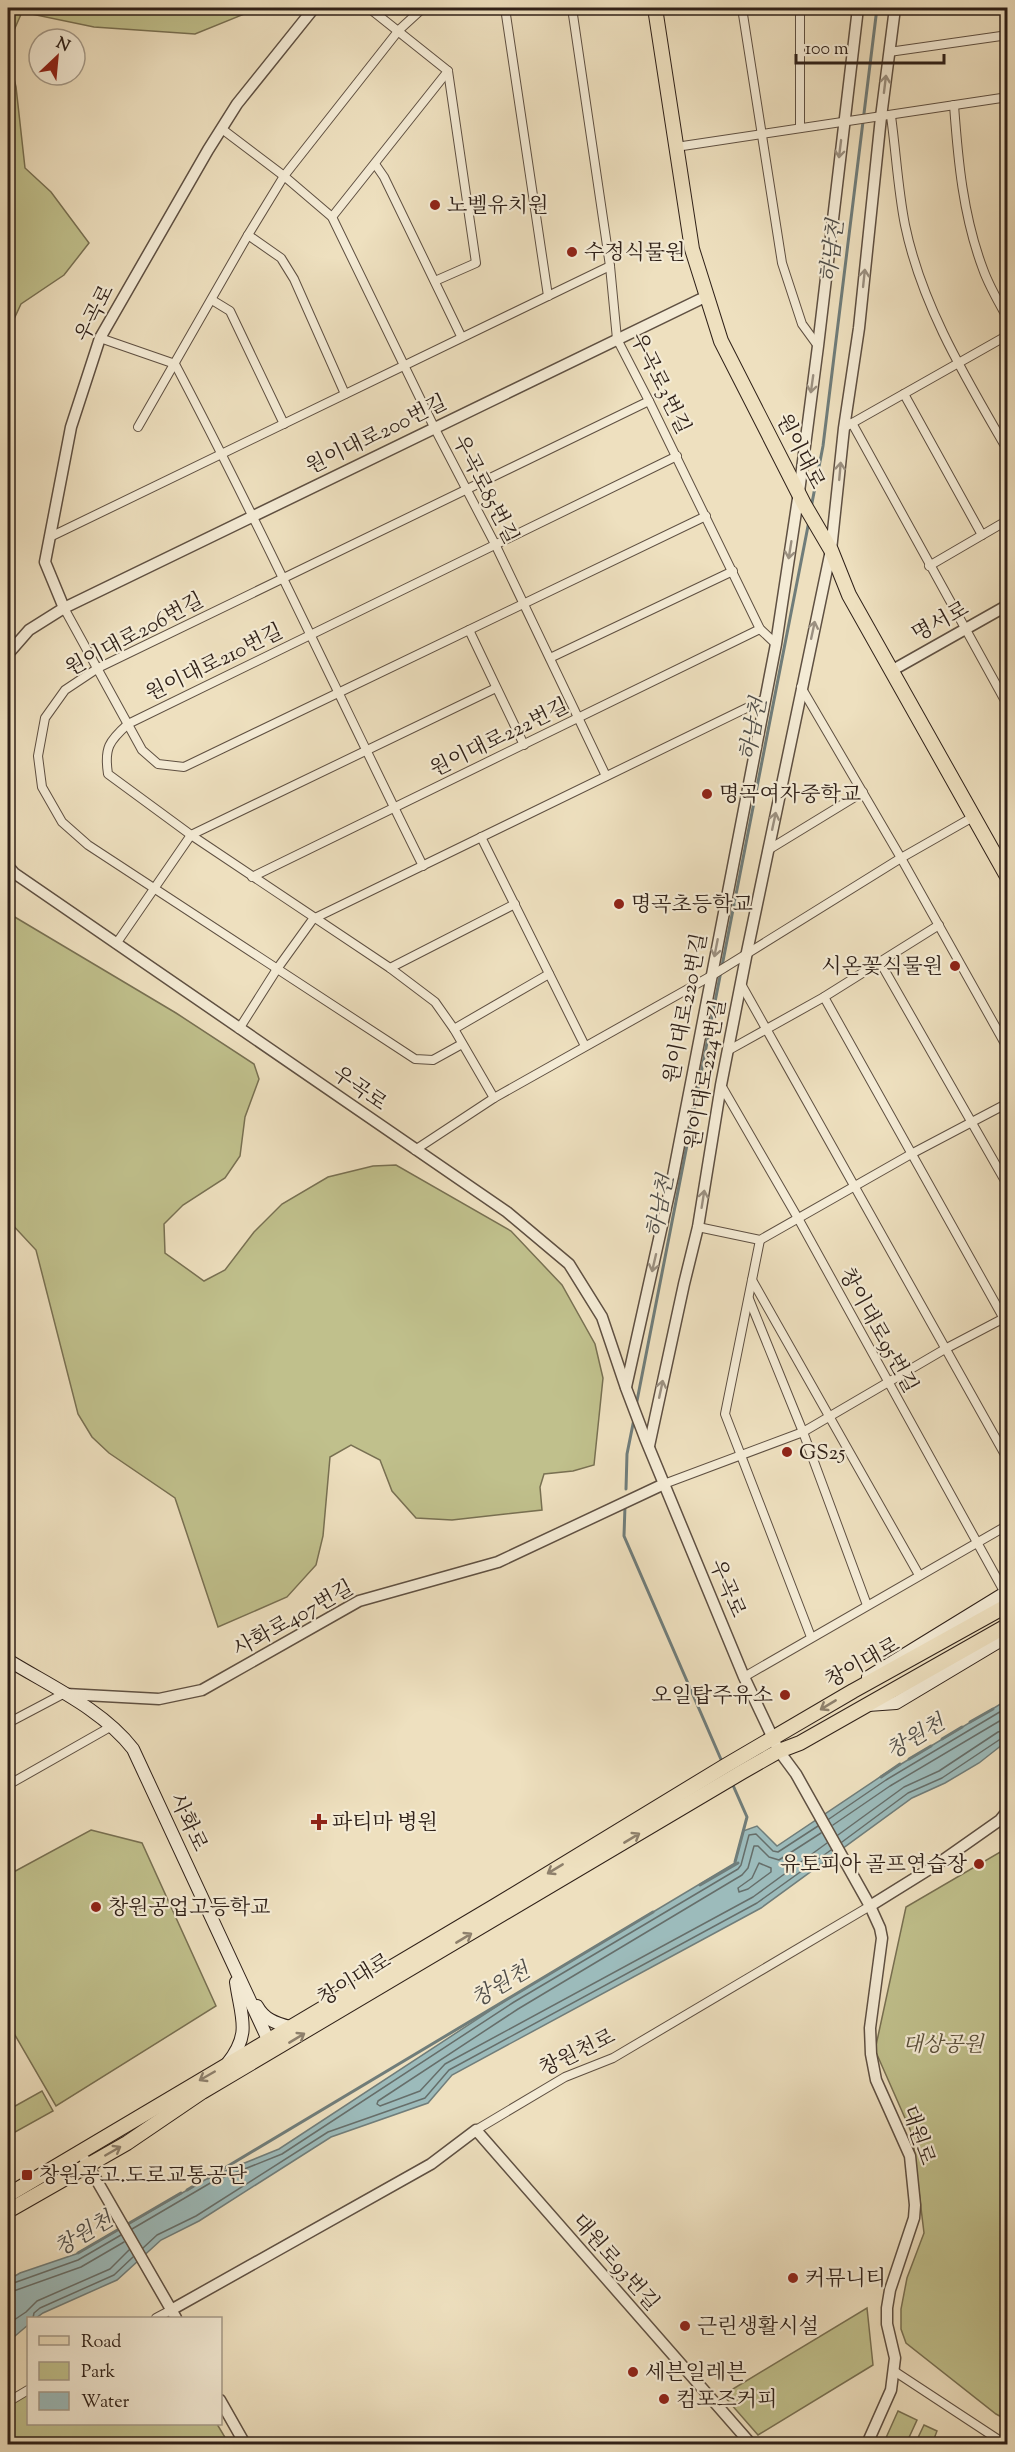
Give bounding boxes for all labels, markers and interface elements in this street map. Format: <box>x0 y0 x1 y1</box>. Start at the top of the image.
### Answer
north arrow <box>27 27 87 87</box>
scale bar <box>796 27 944 65</box>
text: N <box>52 33 73 59</box>
text: 100 m <box>805 37 849 63</box>
one-way arrow <box>880 75 891 94</box>
one-way arrow <box>834 138 845 158</box>
place label: 노벨유치원 <box>447 192 548 222</box>
marker: 노벨유치원 <box>428 198 442 212</box>
water label: 하남천 <box>814 216 854 285</box>
place label: 수정식물원 <box>584 239 685 269</box>
marker: 수정식물원 <box>565 245 579 259</box>
one-way arrow <box>859 268 870 288</box>
street label: 우곡로 <box>69 280 123 348</box>
street label: 우곡로3번길 <box>622 328 697 440</box>
one-way arrow <box>807 374 818 394</box>
street label: 원이대로200번길 <box>301 389 453 483</box>
street label: 원이대로 <box>767 409 831 495</box>
street label: 우곡로85번길 <box>444 430 525 550</box>
one-way arrow <box>835 462 846 482</box>
one-way arrow <box>784 539 795 559</box>
street label: 원이대로206번길 <box>60 587 210 685</box>
street label: 명서로 <box>907 595 975 651</box>
street label: 원이대로210번길 <box>141 618 289 710</box>
one-way arrow <box>808 621 820 640</box>
street label: 원이대로222번길 <box>425 692 574 785</box>
water label: 하남천 <box>733 694 777 764</box>
place label: 명곡여자중학교 <box>719 781 861 811</box>
marker: 명곡여자중학교 <box>700 787 714 801</box>
one-way arrow <box>769 812 780 832</box>
place label: 명곡초등학교 <box>631 891 753 921</box>
marker: 명곡초등학교 <box>612 897 626 911</box>
street label: 원이대로220번길 <box>658 931 716 1086</box>
one-way arrow <box>710 938 721 957</box>
place label: 시온꽃식물원 <box>821 953 943 983</box>
marker: 시온꽃식물원 <box>948 959 962 973</box>
street label: 원이대로224번길 <box>679 997 735 1152</box>
street label: 우곡로 <box>325 1060 392 1119</box>
water label: 하남천 <box>640 1171 684 1241</box>
one-way arrow <box>698 1189 709 1209</box>
one-way arrow <box>647 1253 659 1272</box>
street label: 창이대로95번길 <box>830 1263 924 1399</box>
one-way arrow <box>656 1380 667 1399</box>
place label: GS25 <box>799 1439 846 1469</box>
marker: GS25 <box>780 1445 794 1459</box>
street label: 우곡로 <box>700 1555 752 1623</box>
street label: 사화로407번길 <box>228 1574 360 1665</box>
street label: 창이대로 <box>820 1631 906 1697</box>
place label: 오일탑주유소 <box>651 1682 773 1712</box>
marker: 오일탑주유소 <box>778 1688 792 1702</box>
one-way arrow <box>820 1700 837 1712</box>
water label: 창원천 <box>881 1708 954 1769</box>
street label: 사화로 <box>161 1789 214 1857</box>
place label: 파티마 병원 <box>332 1809 438 1839</box>
marker: 파티마 병원 <box>310 1813 328 1831</box>
one-way arrow <box>623 1831 640 1843</box>
place label: 유토피아 골프연습장 <box>780 1851 968 1881</box>
marker: 유토피아 골프연습장 <box>972 1857 986 1871</box>
one-way arrow <box>547 1864 564 1876</box>
place label: 창원공업고등학교 <box>108 1894 270 1924</box>
marker: 창원공업고등학교 <box>89 1900 103 1914</box>
one-way arrow <box>455 1932 472 1944</box>
street label: 창이대로 <box>313 1947 398 2014</box>
water label: 창원천 <box>466 1956 539 2017</box>
street label: 창원천로 <box>535 2023 621 2085</box>
one-way arrow <box>288 2031 305 2043</box>
park label: 대상공원 <box>902 2031 985 2061</box>
one-way arrow <box>199 2071 216 2083</box>
street label: 대원로 <box>893 2102 941 2169</box>
one-way arrow <box>104 2145 121 2157</box>
place label: 창원공고.도로교통공단 <box>39 2162 248 2192</box>
marker: 창원공고.도로교통공단 <box>20 2168 34 2182</box>
water label: 창원천 <box>49 2205 122 2266</box>
street label: 대원로93번길 <box>564 2208 665 2318</box>
place label: 커뮤니티 <box>805 2265 886 2295</box>
marker: 커뮤니티 <box>786 2271 800 2285</box>
place label: 근린생활시설 <box>697 2313 819 2343</box>
legend <box>27 2317 222 2425</box>
marker: 근린생활시설 <box>678 2319 692 2333</box>
text: Road <box>81 2330 121 2356</box>
place label: 세븐일레븐 <box>645 2359 746 2389</box>
text: Park <box>81 2360 116 2386</box>
marker: 세븐일레븐 <box>626 2365 640 2379</box>
place label: 컴포즈커피 <box>676 2386 777 2416</box>
text: Water <box>81 2390 130 2416</box>
marker: 컴포즈커피 <box>657 2392 671 2406</box>

